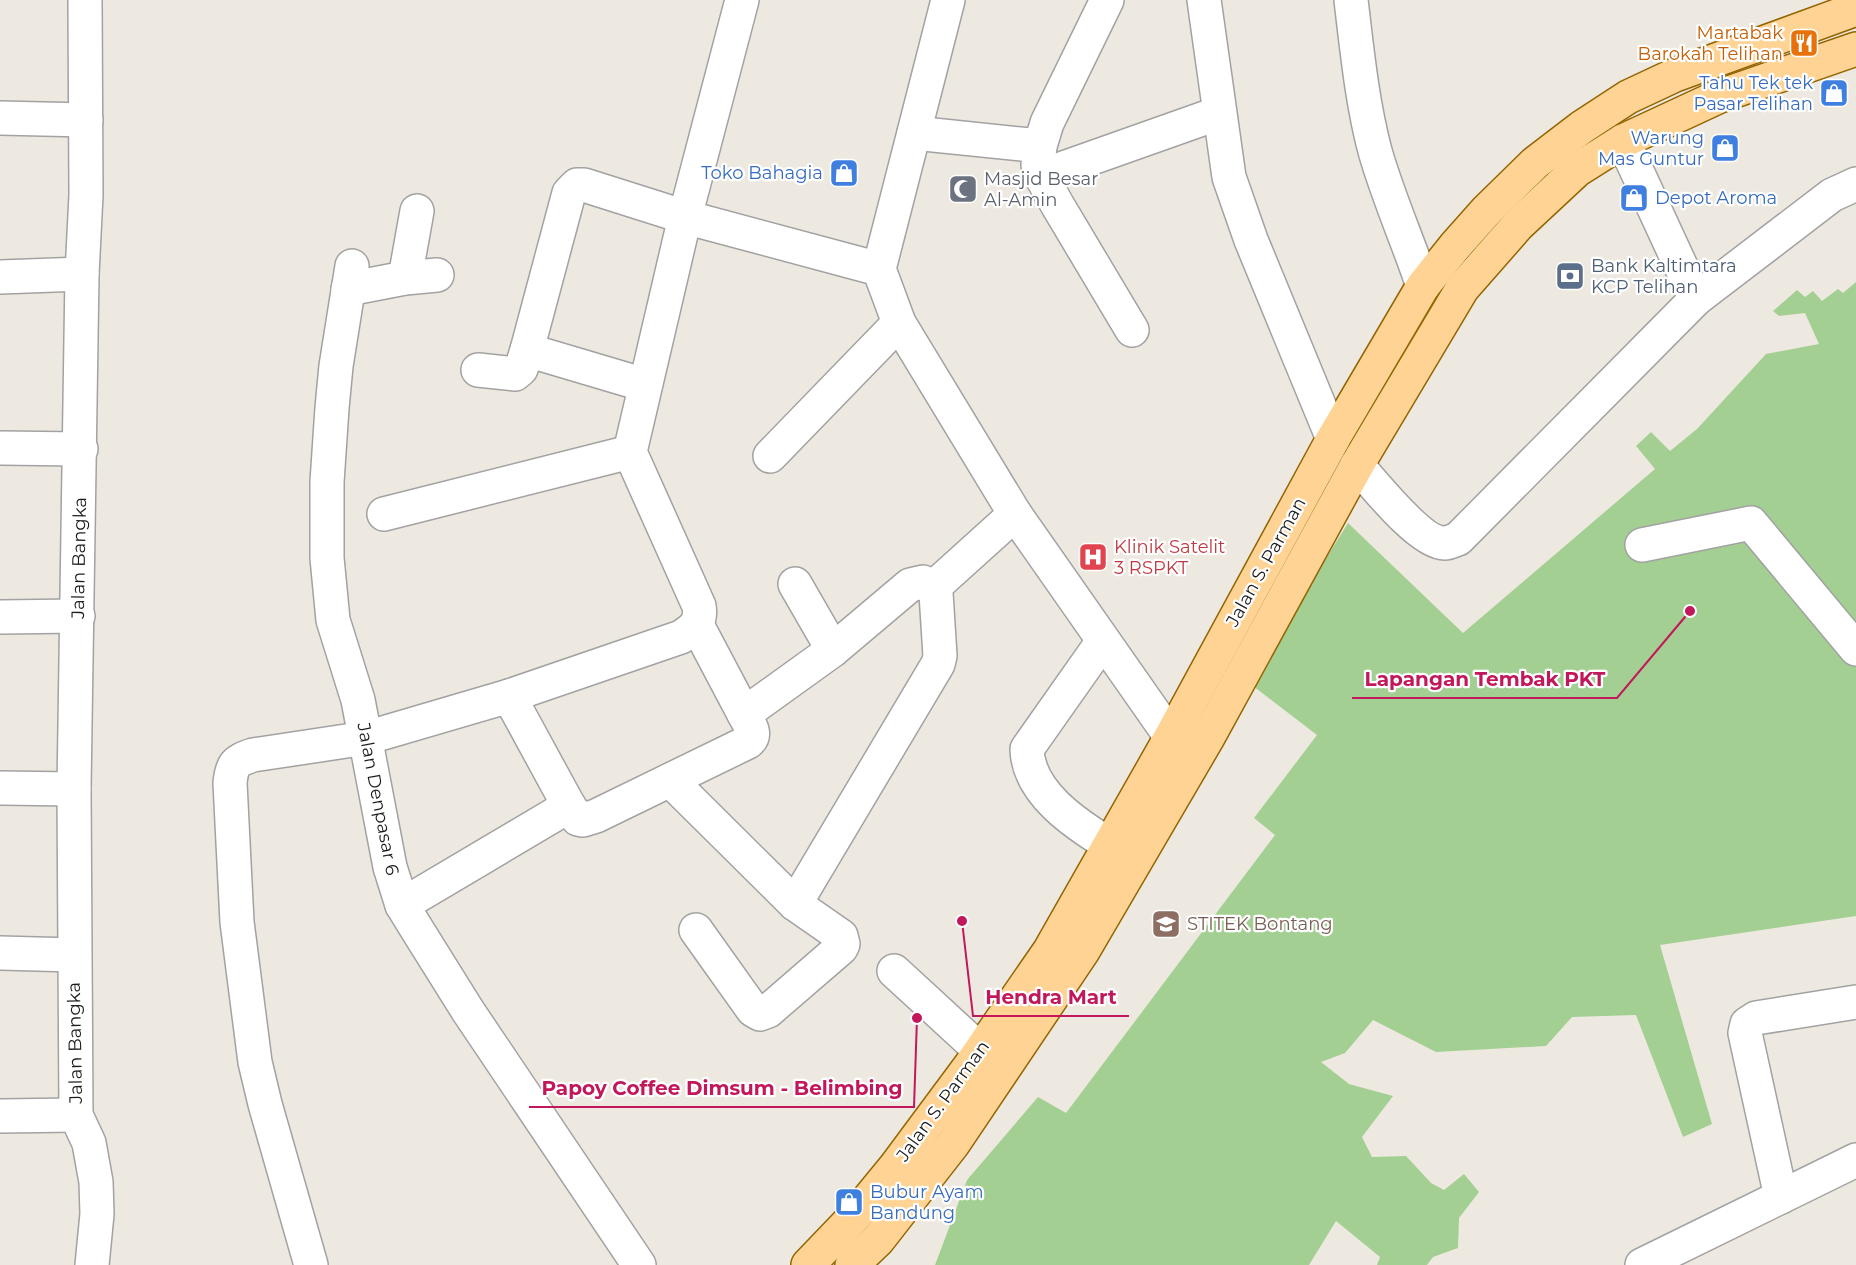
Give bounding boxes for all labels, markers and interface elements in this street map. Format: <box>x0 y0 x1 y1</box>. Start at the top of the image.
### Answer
place label: Martabak Barokah Telihan <box>1638 22 1783 65</box>
restaurant icon: Martabak Barokah Telihan <box>1788 27 1820 59</box>
place label: Tahu Tek tek Pasar Telihan <box>1694 72 1813 115</box>
shop icon: Tahu Tek tek Pasar Telihan <box>1818 77 1850 109</box>
place label: Warung Mas Guntur <box>1598 127 1704 170</box>
shop icon: Warung Mas Guntur <box>1709 132 1741 164</box>
shop icon: Toko Bahagia <box>828 157 860 189</box>
place label: Toko Bahagia <box>701 162 823 184</box>
place label: Masjid Besar Al-Amin <box>984 168 1098 211</box>
mosque icon: Masjid Besar Al-Amin <box>947 173 979 205</box>
shop icon: Depot Aroma <box>1618 182 1650 214</box>
place label: Depot Aroma <box>1655 187 1777 209</box>
place label: Bank Kaltimtara KCP Telihan <box>1591 255 1737 298</box>
bank icon: Bank Kaltimtara KCP Telihan <box>1554 260 1586 292</box>
street label: Jalan S. Parman <box>1221 494 1311 631</box>
street label: Jalan Bangka <box>67 497 91 620</box>
place label: Klinik Satelit 3 RSPKT <box>1114 536 1225 579</box>
hospital icon: Klinik Satelit 3 RSPKT <box>1077 541 1109 573</box>
callout: Lapangan Tembak PKT <box>1352 660 1617 698</box>
text: Lapangan Tembak PKT <box>1365 667 1606 691</box>
street label: Jalan Denpasar 6 <box>352 720 404 877</box>
school or university icon: STITEK Bontang <box>1150 908 1182 940</box>
place label: STITEK Bontang <box>1187 913 1333 935</box>
callout: Hendra Mart <box>973 978 1129 1016</box>
street label: Jalan Bangka <box>63 982 87 1105</box>
text: Hendra Mart <box>985 985 1117 1009</box>
street label: Jalan S. Parman <box>891 1036 994 1167</box>
callout: Papoy Coffee Dimsum - Belimbing <box>529 1069 914 1107</box>
text: Papoy Coffee Dimsum - Belimbing <box>541 1076 903 1100</box>
place label: Bubur Ayam Bandung <box>870 1181 984 1224</box>
shop icon: Bubur Ayam Bandung <box>833 1186 865 1218</box>

